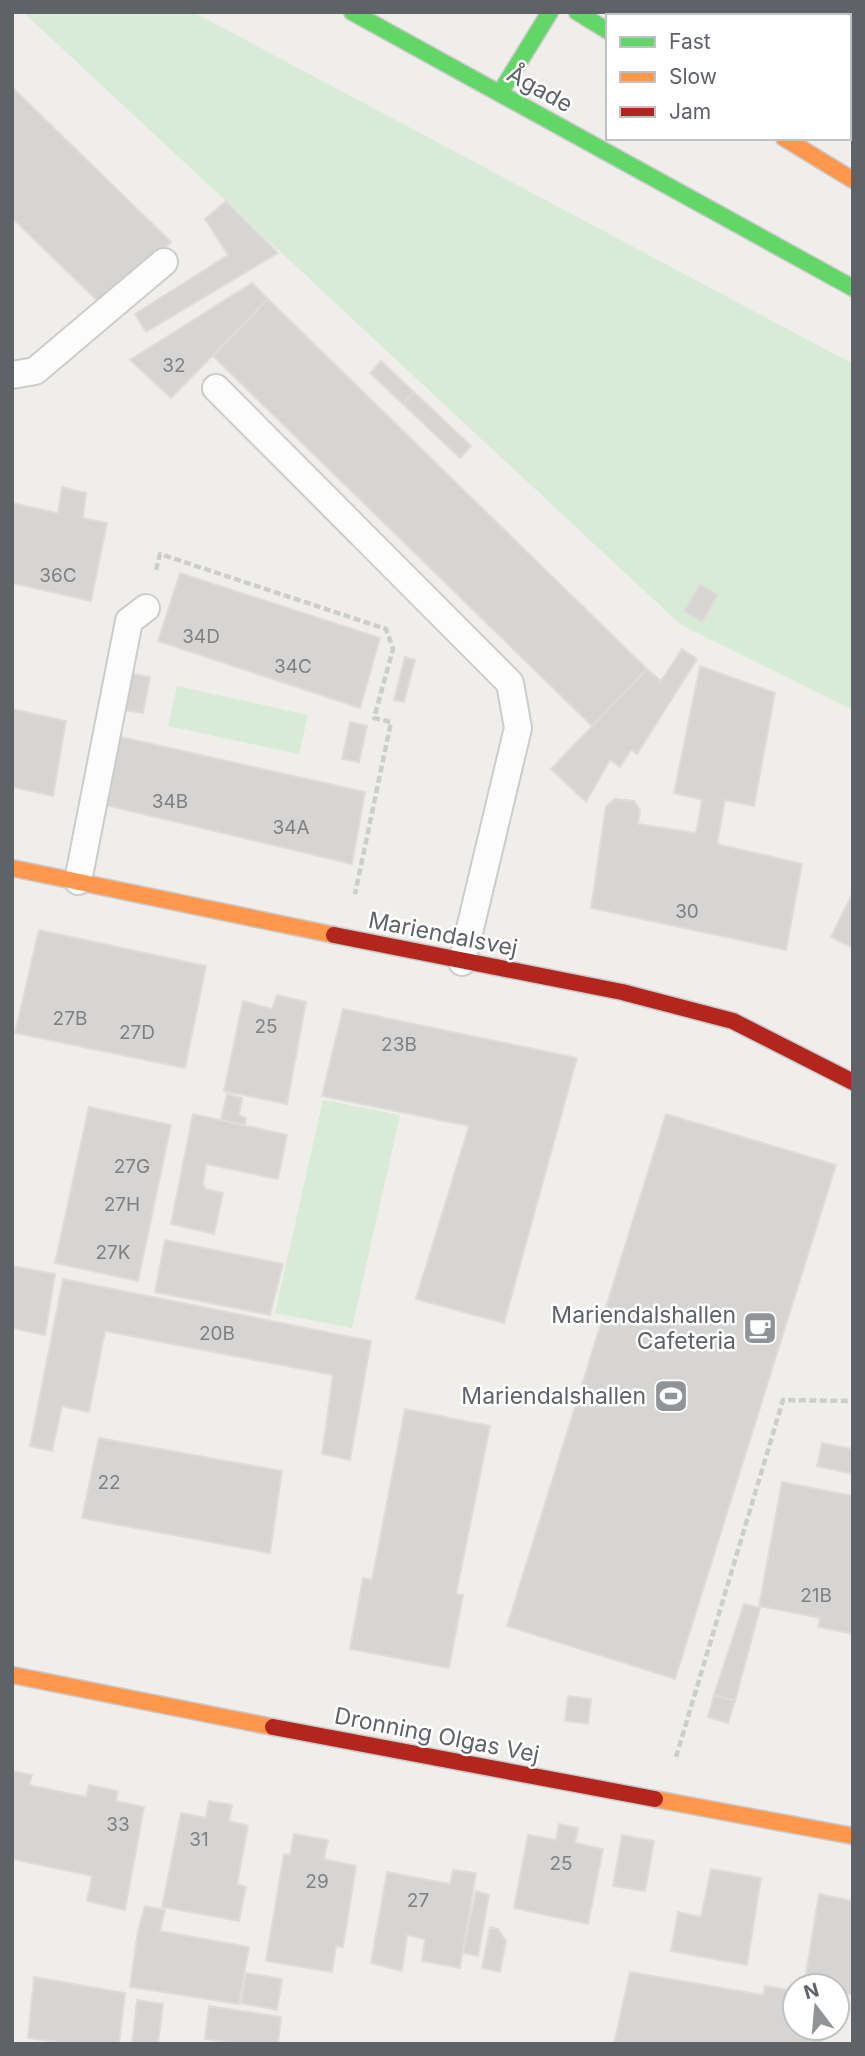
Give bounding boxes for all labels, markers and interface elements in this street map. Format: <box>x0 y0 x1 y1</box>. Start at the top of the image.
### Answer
legend <box>606 14 851 140</box>
text: Fast <box>669 29 711 54</box>
street label: Ågade <box>502 59 578 118</box>
text: Slow <box>669 64 717 89</box>
text: Jam <box>669 99 711 124</box>
house number: 32 <box>162 354 186 377</box>
house number: 36C <box>39 564 77 587</box>
house number: 34D <box>182 625 220 648</box>
house number: 34C <box>274 655 312 678</box>
house number: 34B <box>152 790 188 813</box>
house number: 34A <box>272 816 310 839</box>
house number: 30 <box>675 900 699 923</box>
street label: Mariendalsvej <box>366 906 520 962</box>
house number: 27B <box>53 1007 87 1030</box>
house number: 25 <box>254 1015 278 1038</box>
house number: 27D <box>119 1021 155 1044</box>
house number: 23B <box>381 1033 417 1056</box>
house number: 27G <box>114 1155 150 1178</box>
house number: 27H <box>104 1193 140 1216</box>
house number: 27K <box>95 1241 131 1264</box>
place label: Mariendalshallen Cafeteria <box>551 1301 736 1355</box>
cafe icon: Mariendalshallen Cafeteria <box>741 1309 779 1347</box>
house number: 20B <box>199 1322 235 1345</box>
sports icon: Mariendalshallen <box>652 1377 690 1415</box>
place label: Mariendalshallen <box>461 1382 646 1410</box>
house number: 22 <box>97 1471 121 1494</box>
house number: 21B <box>800 1584 832 1607</box>
street label: Dronning Olgas Vej <box>332 1701 542 1769</box>
house number: 33 <box>106 1813 130 1836</box>
house number: 31 <box>189 1828 209 1851</box>
house number: 25 <box>549 1852 573 1875</box>
house number: 29 <box>305 1870 329 1893</box>
house number: 27 <box>407 1889 429 1912</box>
north arrow <box>781 1972 851 2042</box>
text: N <box>801 1978 822 2004</box>

